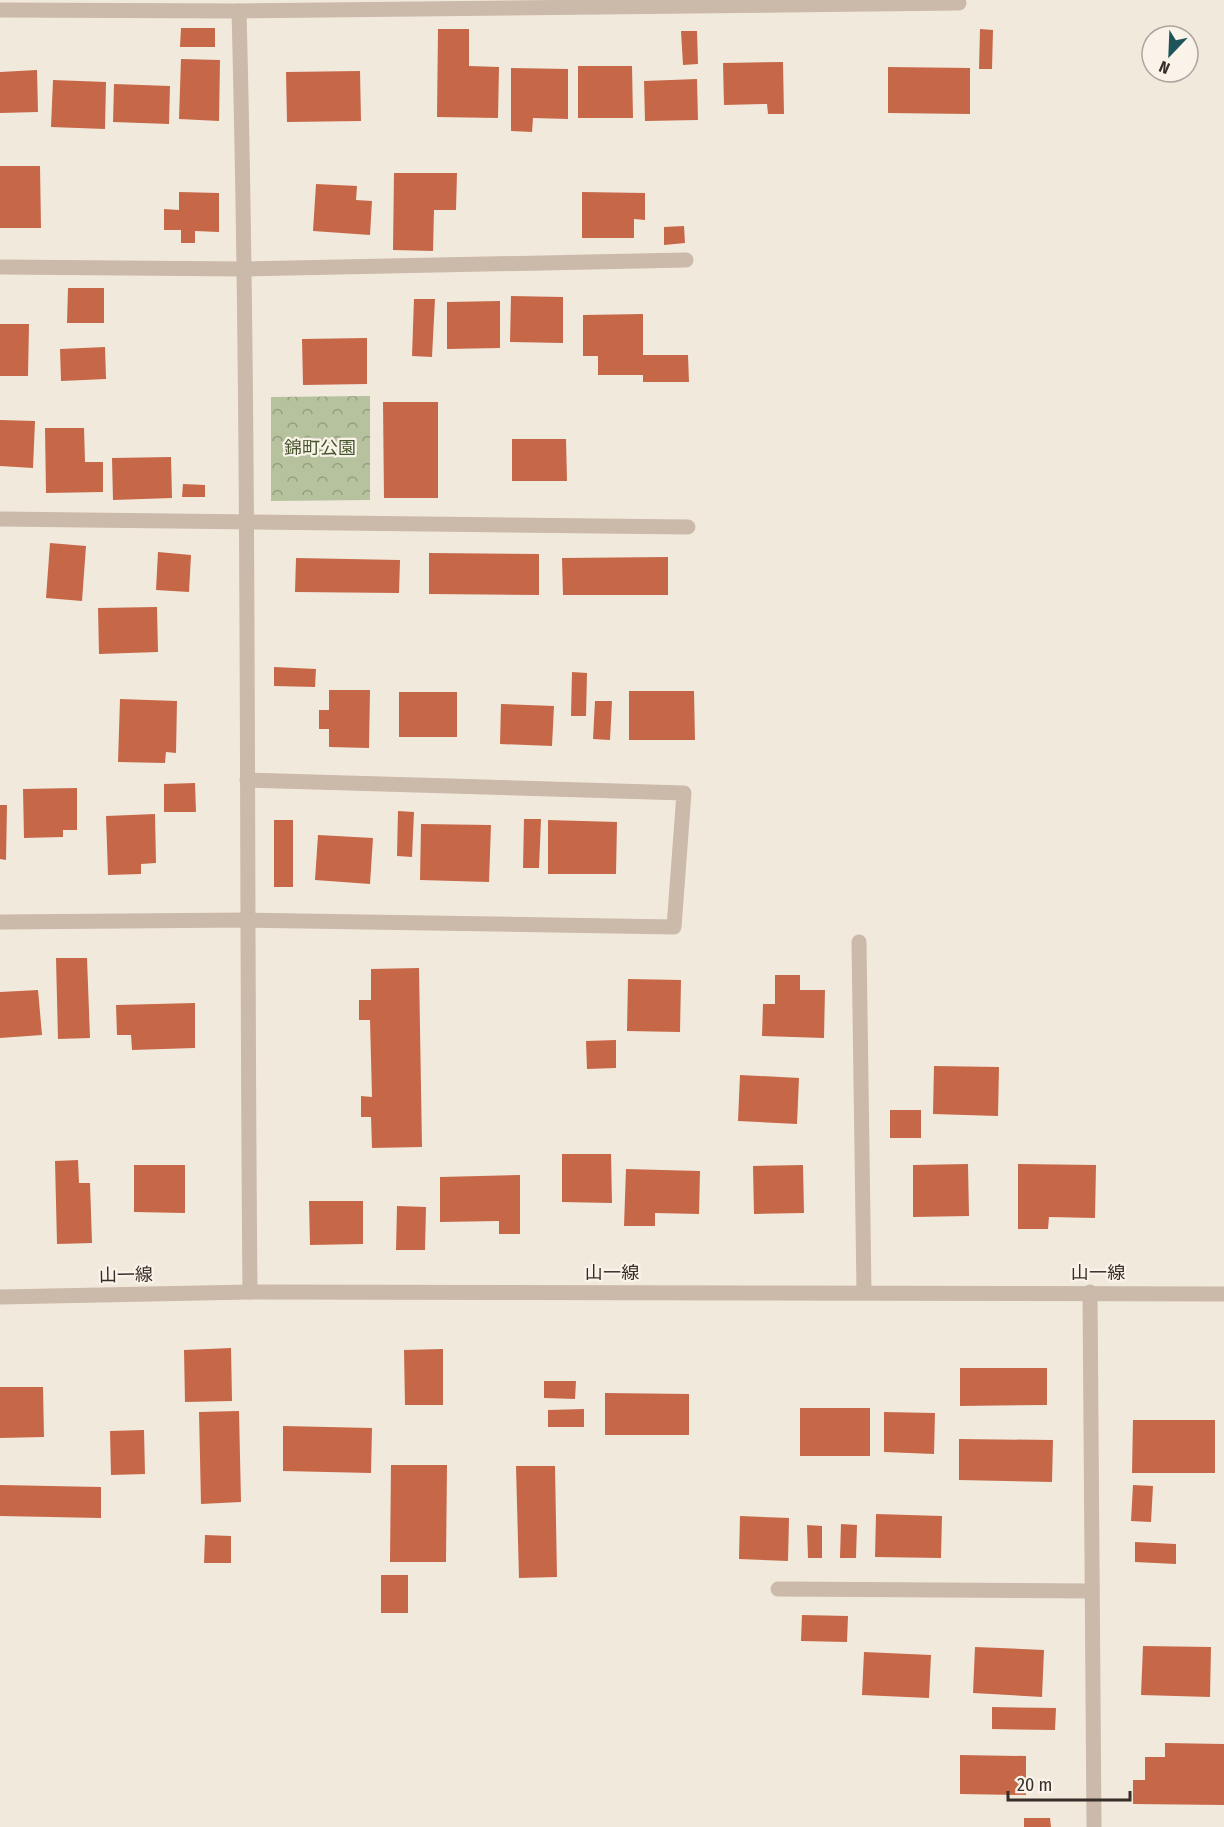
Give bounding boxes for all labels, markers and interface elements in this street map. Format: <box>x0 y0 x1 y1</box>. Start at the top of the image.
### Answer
north arrow <box>1140 24 1200 84</box>
text: N <box>1156 57 1172 78</box>
park label: 錦町公園 <box>284 437 356 459</box>
street label: 山一線 <box>585 1262 639 1284</box>
street label: 山一線 <box>1071 1262 1125 1284</box>
street label: 山一線 <box>99 1264 153 1286</box>
scale bar <box>1008 1764 1130 1802</box>
text: 20 m <box>1017 1774 1052 1796</box>

